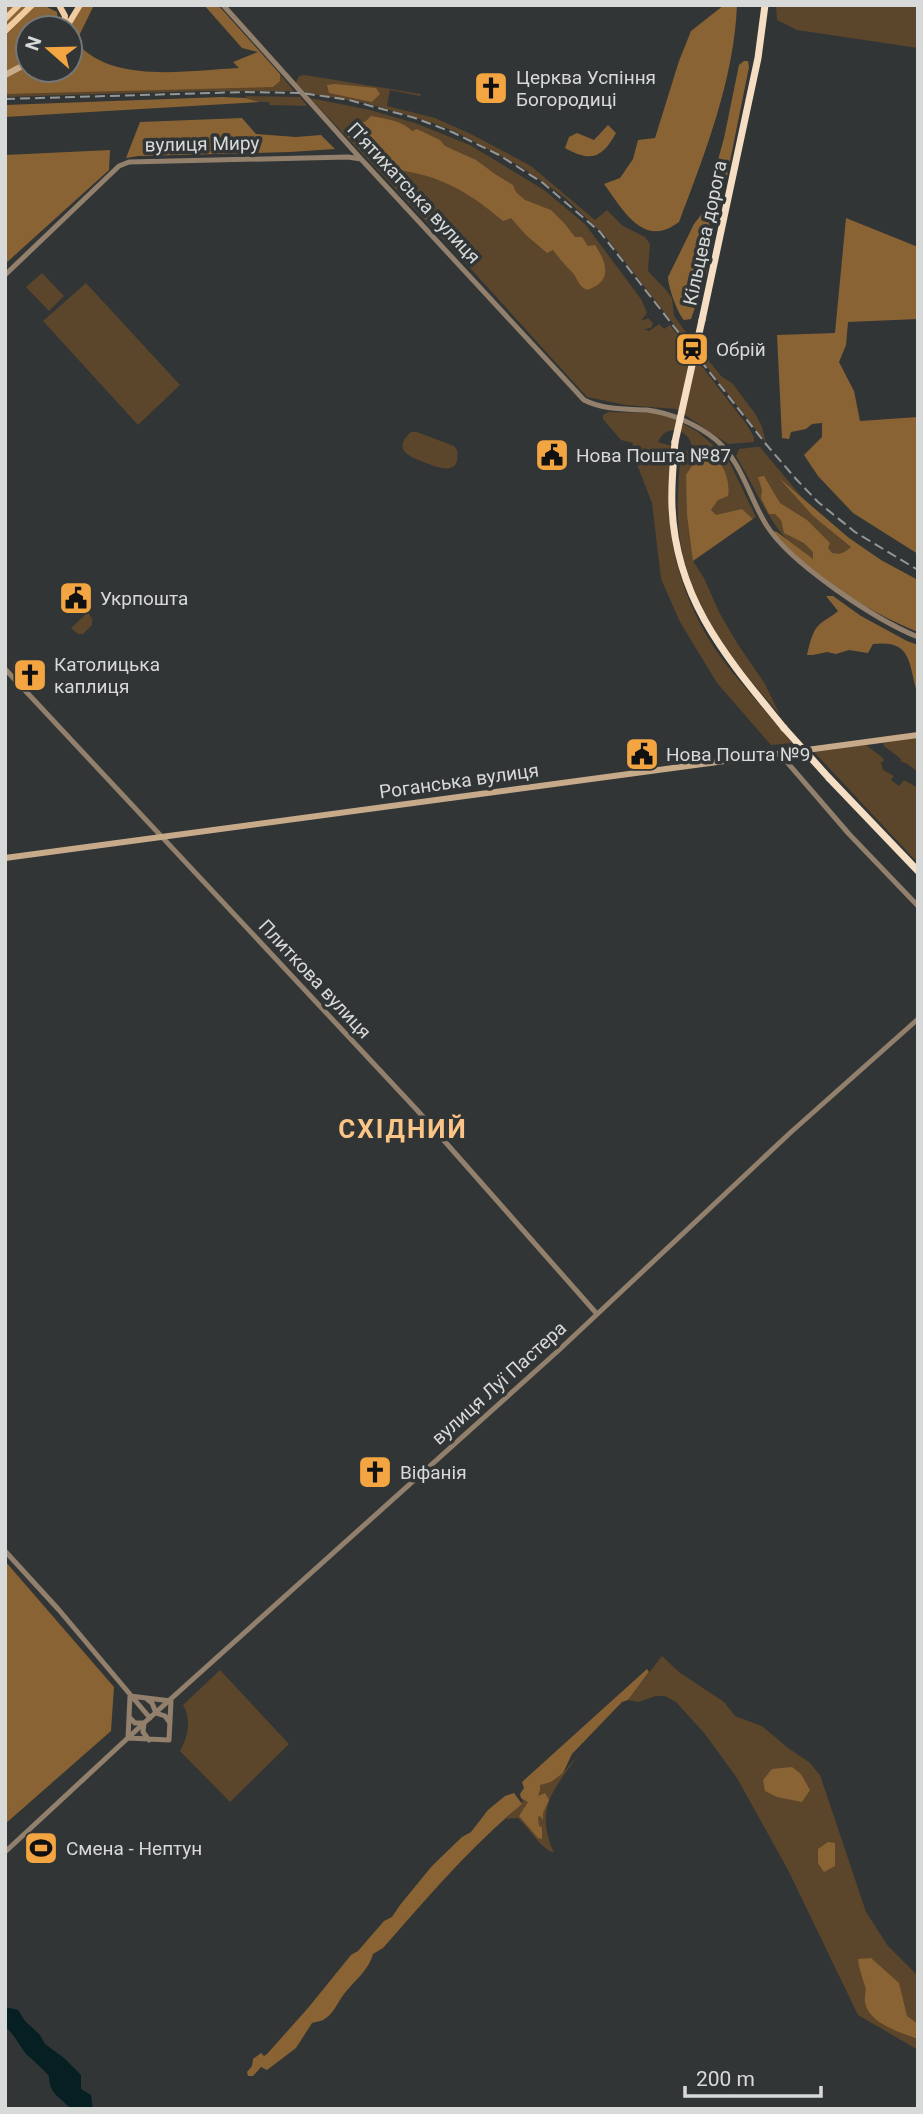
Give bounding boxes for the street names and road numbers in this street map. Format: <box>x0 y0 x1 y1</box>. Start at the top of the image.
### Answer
street label: П’ятихатська вулиця <box>343 118 485 268</box>
street label: вулиця Миру <box>144 131 260 157</box>
street label: Кільцева дорога <box>678 158 732 308</box>
street label: Роганська вулиця <box>378 758 540 804</box>
street label: Плиткова вулиця <box>254 915 376 1043</box>
street label: вулиця Луї Пастера <box>427 1317 571 1449</box>

